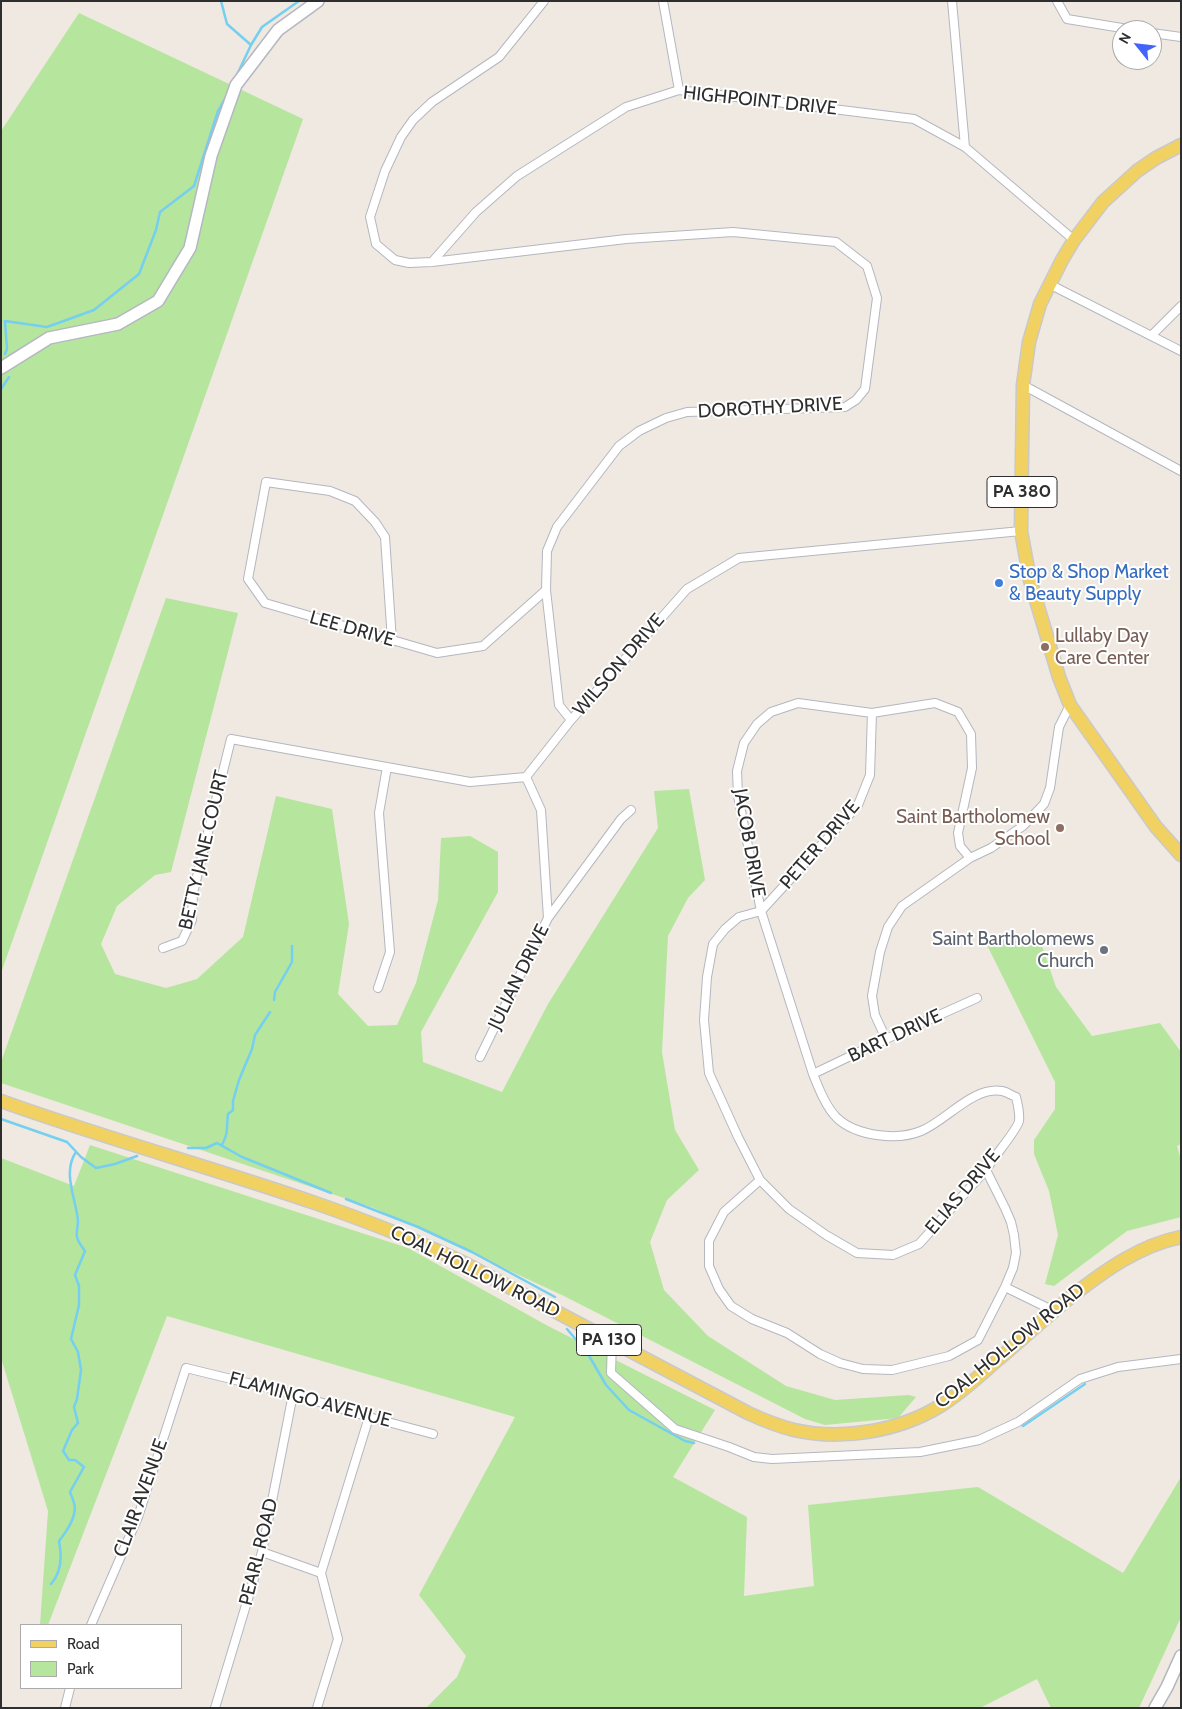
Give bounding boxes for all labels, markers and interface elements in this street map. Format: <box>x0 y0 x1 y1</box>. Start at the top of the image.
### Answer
north arrow <box>1112 20 1162 70</box>
text: N <box>1114 30 1135 47</box>
street label: HIGHPOINT DRIVE <box>682 82 838 120</box>
street label: DOROTHY DRIVE <box>697 393 843 423</box>
road number: PA 380 <box>987 477 1057 508</box>
place label: Stop & Shop Market & Beauty Supply <box>1009 561 1169 605</box>
marker: Stop & Shop Market & Beauty Supply <box>993 577 1005 589</box>
street label: LEE DRIVE <box>307 606 397 652</box>
street label: WILSON DRIVE <box>568 609 670 721</box>
place label: Lullaby Day Care Center <box>1055 625 1149 669</box>
marker: Lullaby Day Care Center <box>1039 641 1051 653</box>
street label: BETTY JANE COURT <box>175 768 233 932</box>
street label: JACOB DRIVE <box>728 787 770 899</box>
street label: PETER DRIVE <box>775 796 865 894</box>
place label: Saint Bartholomew School <box>896 806 1050 850</box>
marker: Saint Bartholomew School <box>1054 822 1066 834</box>
street label: JULIAN DRIVE <box>484 921 554 1033</box>
place label: Saint Bartholomews Church <box>932 928 1094 972</box>
marker: Saint Bartholomews Church <box>1098 944 1110 956</box>
street label: BART DRIVE <box>844 1004 946 1068</box>
street label: ELIAS DRIVE <box>921 1145 1005 1239</box>
street label: COAL HOLLOW ROAD <box>386 1221 564 1323</box>
street label: COAL HOLLOW ROAD <box>931 1279 1089 1413</box>
road number: PA 130 <box>576 1324 642 1356</box>
street label: FLAMINGO AVENUE <box>226 1367 394 1433</box>
street label: CLAIR AVENUE <box>109 1436 173 1560</box>
street label: PEARL ROAD <box>235 1496 283 1608</box>
legend <box>20 1624 182 1689</box>
text: Road <box>67 1635 100 1653</box>
text: Park <box>67 1660 94 1678</box>

